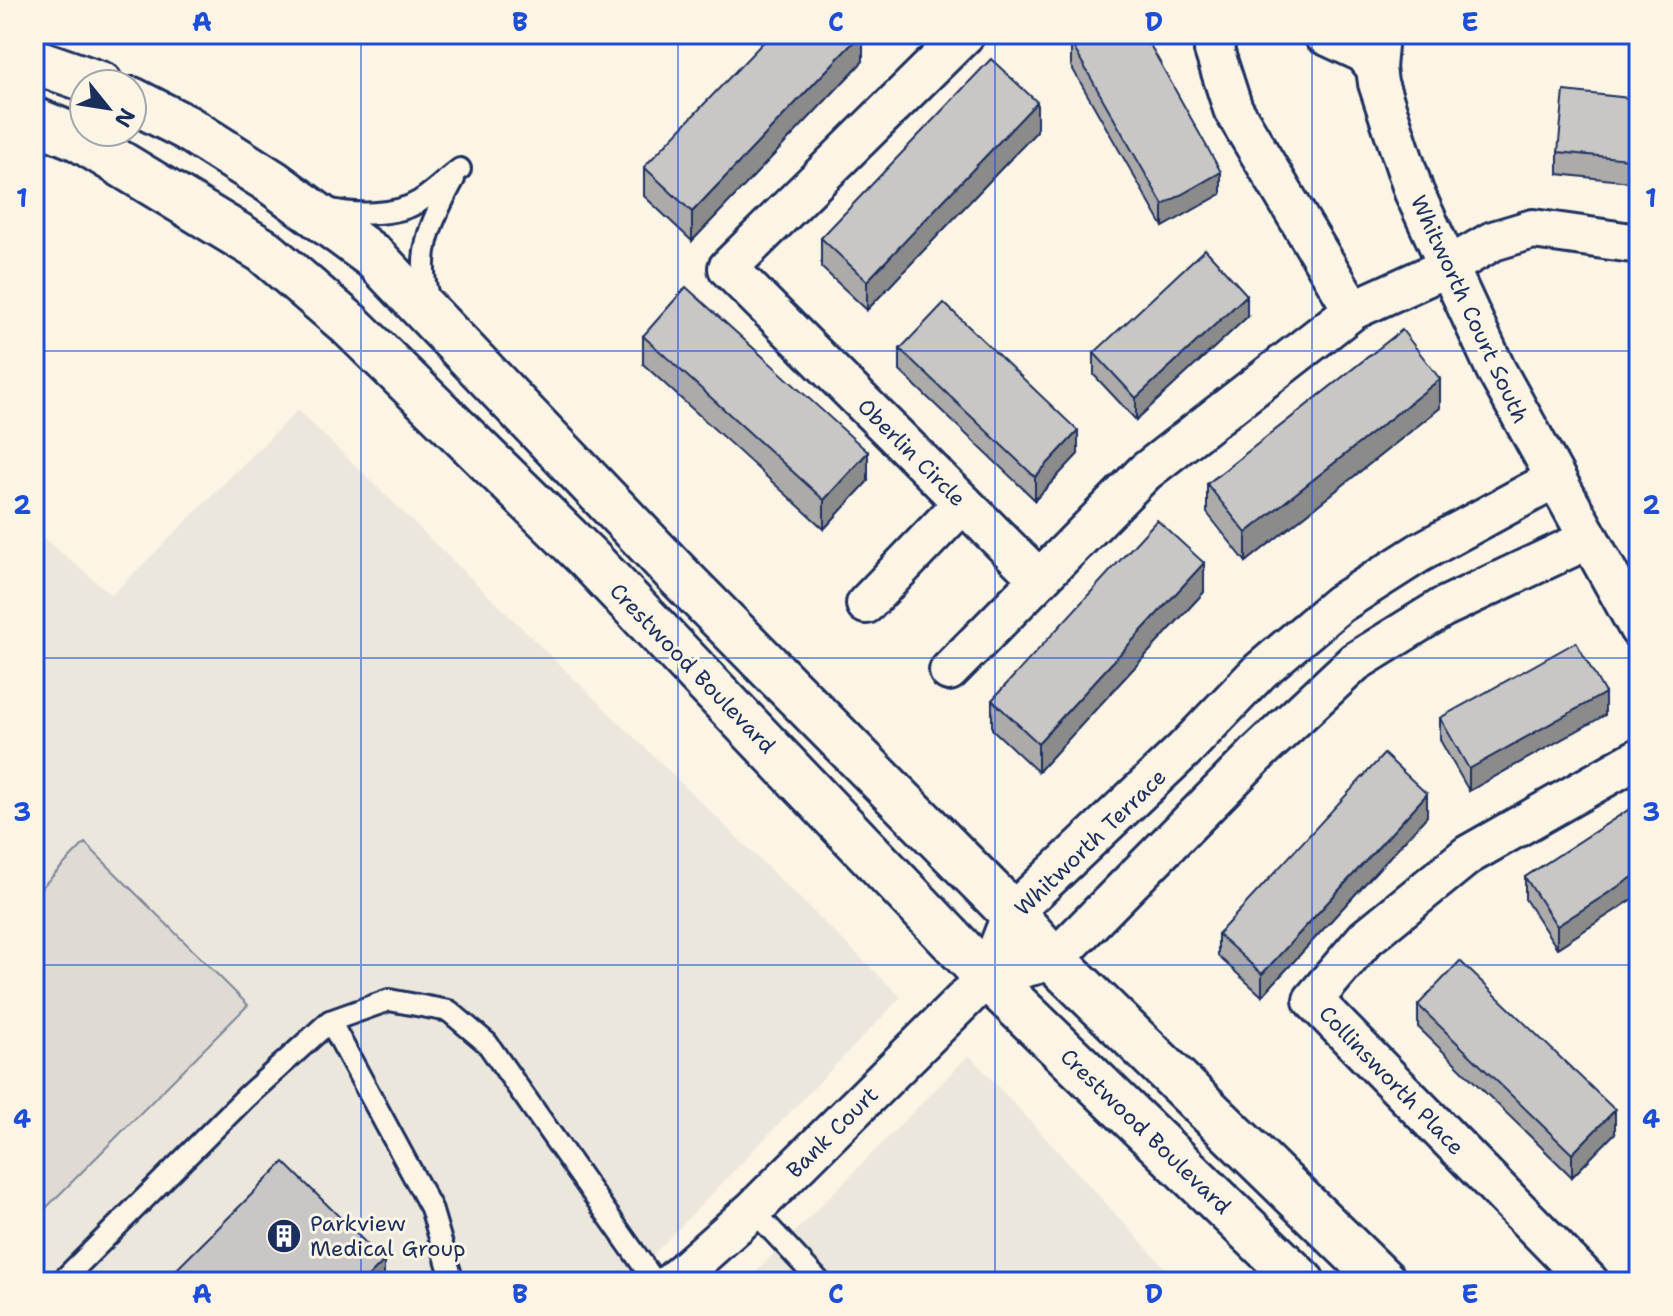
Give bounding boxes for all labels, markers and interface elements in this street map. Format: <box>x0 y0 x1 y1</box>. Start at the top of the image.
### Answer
text: A <box>192 4 212 39</box>
text: B <box>512 4 528 39</box>
text: C <box>828 4 844 39</box>
text: D <box>1145 4 1163 39</box>
text: E <box>1461 4 1479 39</box>
north arrow <box>68 68 148 148</box>
text: N <box>108 103 142 133</box>
text: 1 <box>16 180 28 215</box>
text: 1 <box>1645 180 1657 215</box>
street label: Whitworth Court South <box>1404 190 1535 428</box>
street label: Oberlin Circle <box>851 392 972 513</box>
text: 2 <box>13 487 31 522</box>
text: 2 <box>1642 487 1660 522</box>
street label: Crestwood Boulevard <box>603 577 782 760</box>
street label: Whitworth Terrace <box>1008 762 1172 922</box>
text: 3 <box>13 794 31 829</box>
text: 3 <box>1642 794 1660 829</box>
street label: Collinsworth Place <box>1313 999 1471 1161</box>
street label: Crestwood Boulevard <box>1054 1042 1237 1221</box>
street label: Bank Court <box>780 1080 884 1184</box>
text: 4 <box>13 1101 31 1136</box>
text: 4 <box>1642 1101 1660 1136</box>
place label: Parkview Medical Group <box>310 1209 466 1263</box>
building icon: Parkview Medical Group <box>265 1217 303 1255</box>
text: A <box>192 1276 212 1311</box>
text: B <box>512 1276 528 1311</box>
text: C <box>828 1276 844 1311</box>
text: D <box>1145 1276 1163 1311</box>
text: E <box>1461 1276 1479 1311</box>

